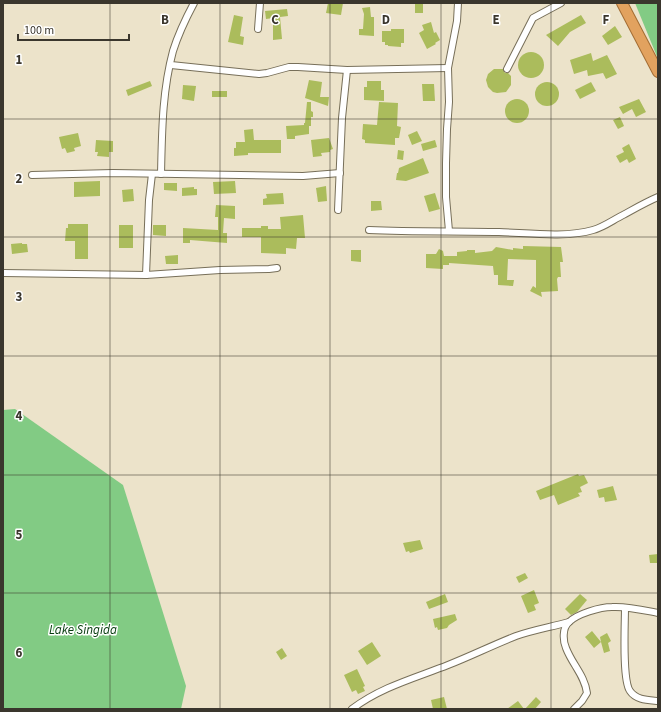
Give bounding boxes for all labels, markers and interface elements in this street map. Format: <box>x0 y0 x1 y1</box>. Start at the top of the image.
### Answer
text: B <box>161 11 169 29</box>
text: C <box>271 11 279 29</box>
text: D <box>382 11 390 29</box>
text: E <box>492 11 500 29</box>
text: F <box>603 11 610 29</box>
scale bar <box>18 16 129 42</box>
text: 100 m <box>24 22 54 39</box>
text: 1 <box>16 51 23 69</box>
text: 2 <box>16 170 23 188</box>
text: 3 <box>16 288 23 306</box>
text: 4 <box>16 407 23 425</box>
text: 5 <box>16 526 23 544</box>
water label: Lake Singida <box>49 621 117 639</box>
text: 6 <box>16 644 23 662</box>

